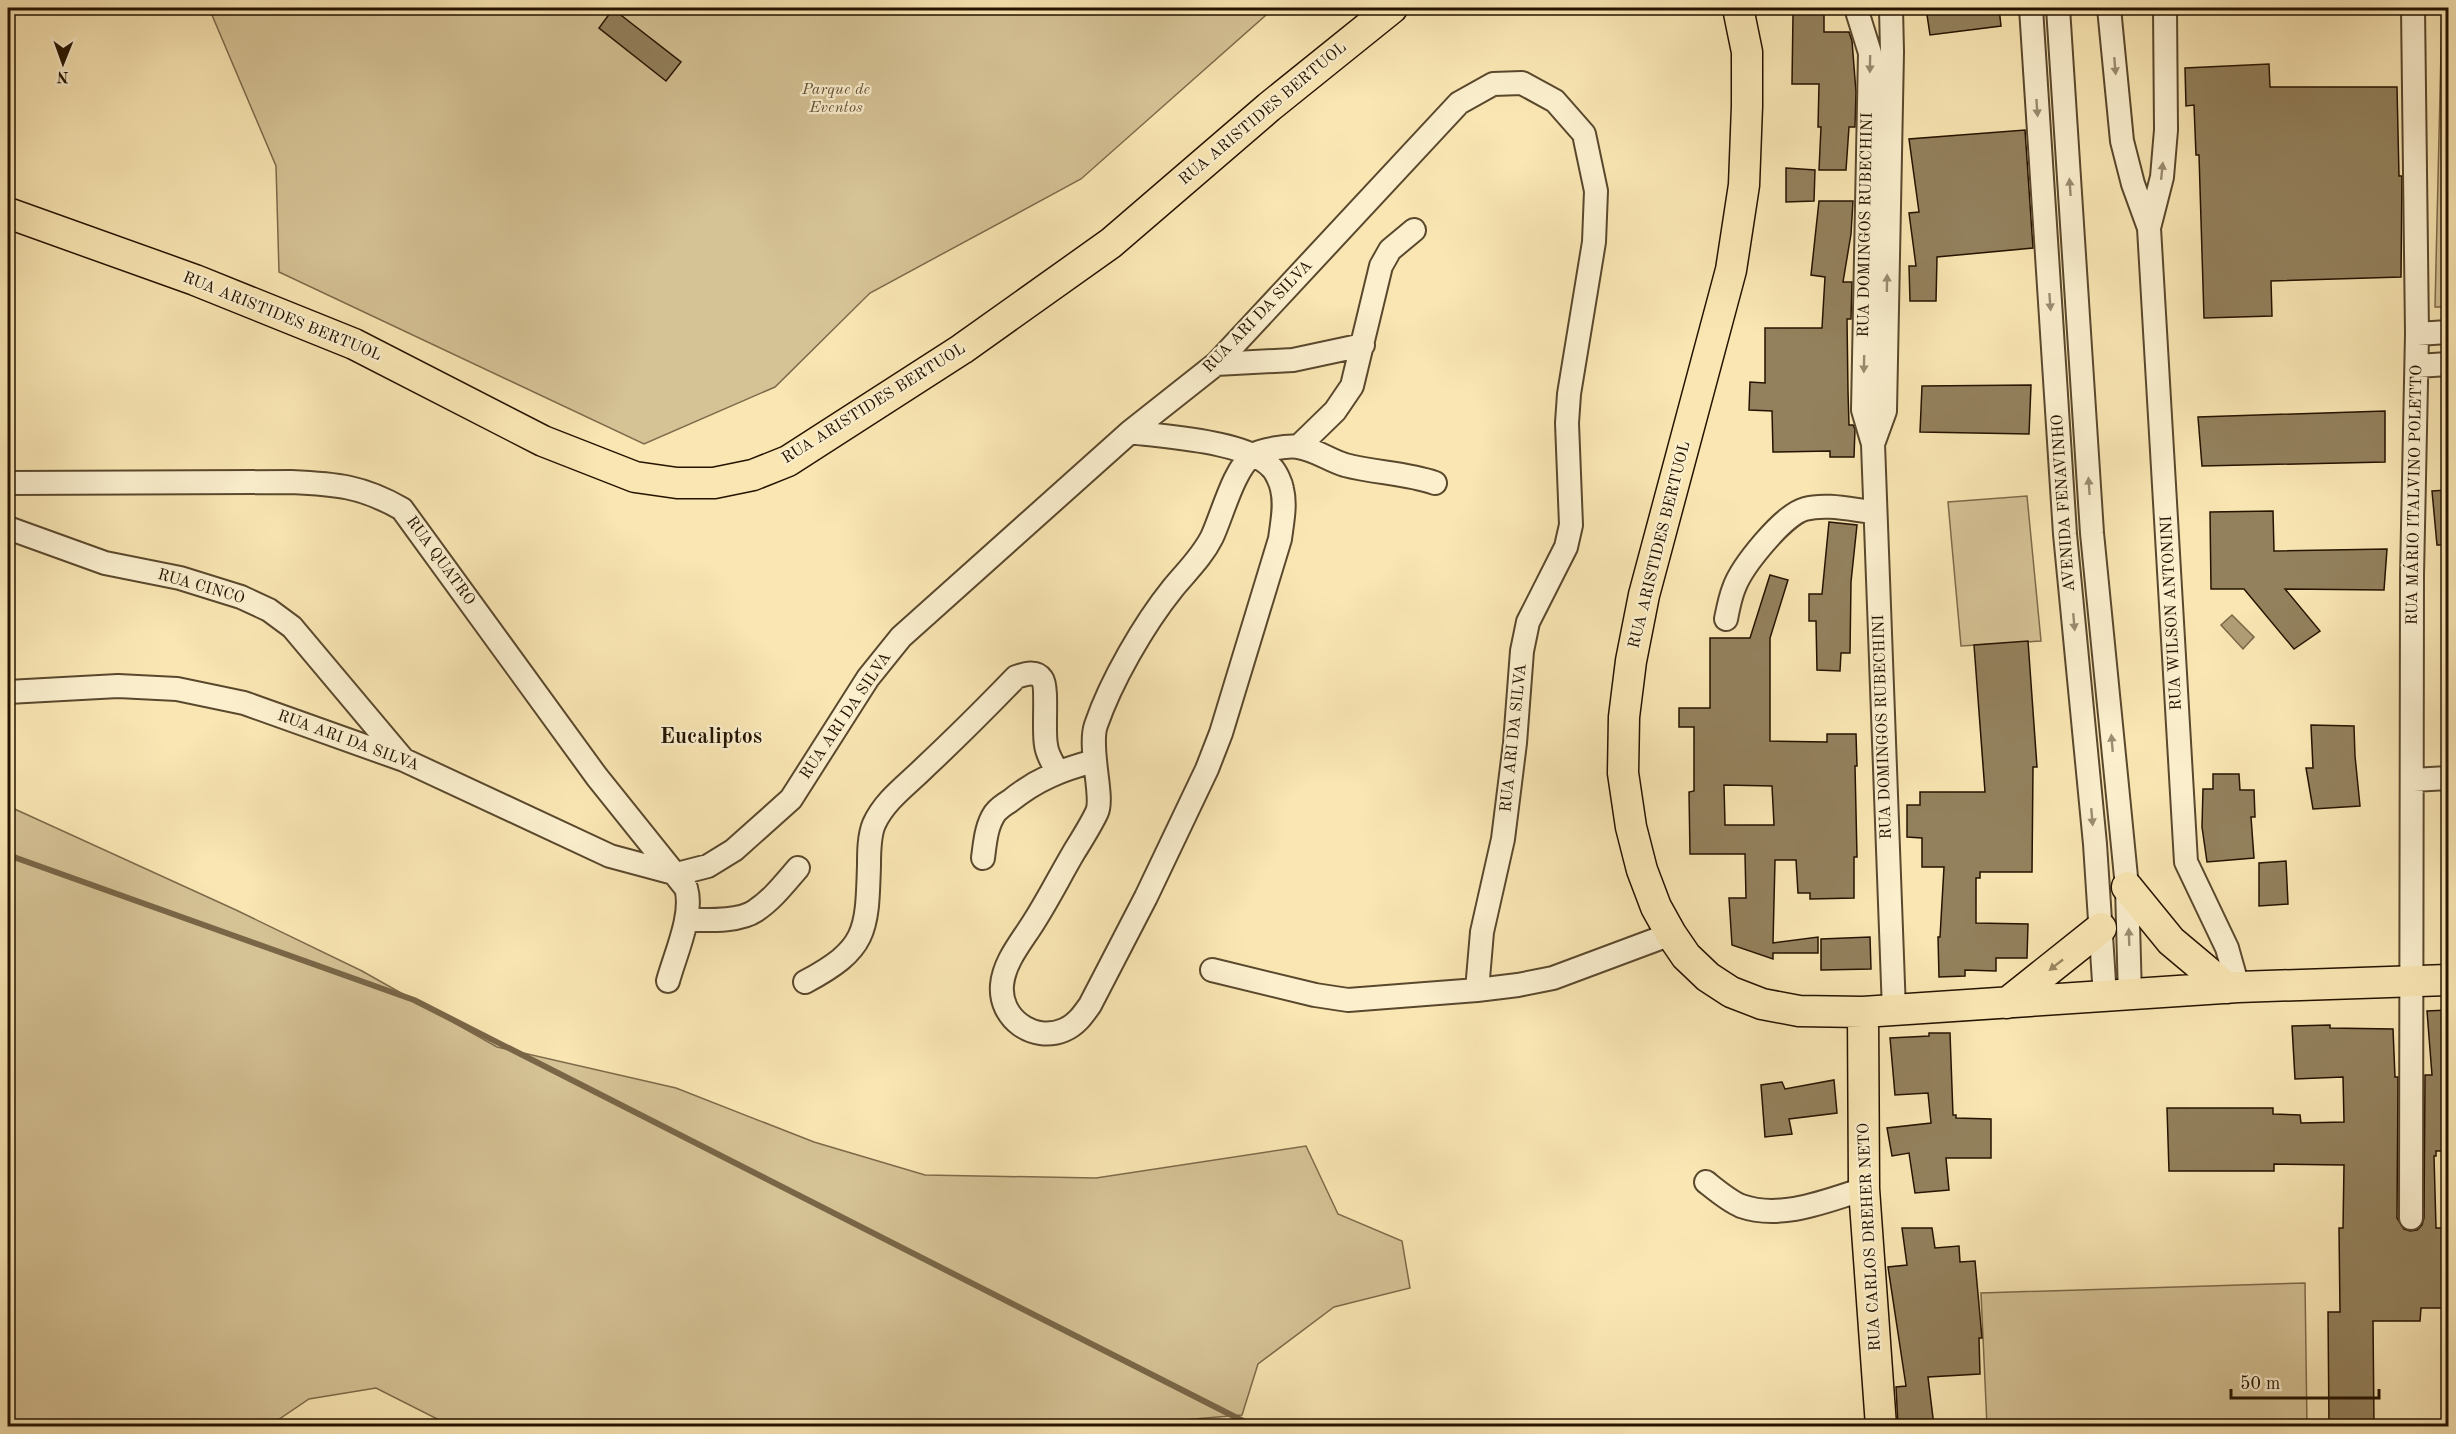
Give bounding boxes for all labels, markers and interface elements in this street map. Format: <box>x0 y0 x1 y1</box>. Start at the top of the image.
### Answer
north arrow <box>33 33 93 93</box>
street label: RUA ARISTIDES BERTUOL <box>1176 39 1350 189</box>
one-way arrow <box>1865 54 1874 73</box>
one-way arrow <box>2110 56 2120 75</box>
text: N <box>56 68 69 84</box>
park label: Parque de Eventos <box>801 82 870 116</box>
one-way arrow <box>2033 98 2042 117</box>
street label: RUA DOMINGOS RUBECHINI <box>1856 112 1876 338</box>
one-way arrow <box>2158 161 2167 180</box>
one-way arrow <box>2065 177 2075 196</box>
street label: RUA ARI DA SILVA <box>1200 258 1316 376</box>
street label: RUA ARISTIDES BERTUOL <box>180 270 384 364</box>
one-way arrow <box>1883 273 1892 292</box>
one-way arrow <box>2046 293 2055 312</box>
street label: RUA ARISTIDES BERTUOL <box>779 341 969 467</box>
one-way arrow <box>1859 354 1868 373</box>
street label: RUA MÁRIO ITALVINO POLETTO <box>2401 364 2425 625</box>
street label: AVENIDA FENAVINHO <box>2050 414 2078 592</box>
street label: RUA ARISTIDES BERTUOL <box>1626 440 1694 650</box>
one-way arrow <box>2084 476 2094 495</box>
street label: RUA QUATRO <box>402 514 478 608</box>
street label: RUA WILSON ANTONINI <box>2159 515 2185 711</box>
street label: RUA CINCO <box>156 567 246 607</box>
one-way arrow <box>2069 613 2079 632</box>
street label: RUA DOMINGOS RUBECHINI <box>1871 614 1895 840</box>
street label: RUA ARI DA SILVA <box>798 650 894 782</box>
street label: RUA ARI DA SILVA <box>1498 663 1530 813</box>
street label: RUA ARI DA SILVA <box>275 708 421 774</box>
district label: Eucaliptos <box>660 726 762 748</box>
one-way arrow <box>2107 733 2117 752</box>
one-way arrow <box>2087 807 2097 826</box>
one-way arrow <box>2124 928 2133 947</box>
one-way arrow <box>2049 959 2064 971</box>
street label: RUA CARLOS DREHER NETO <box>1856 1122 1884 1352</box>
scale bar <box>2231 1362 2380 1400</box>
text: 50 m <box>2240 1375 2280 1393</box>

